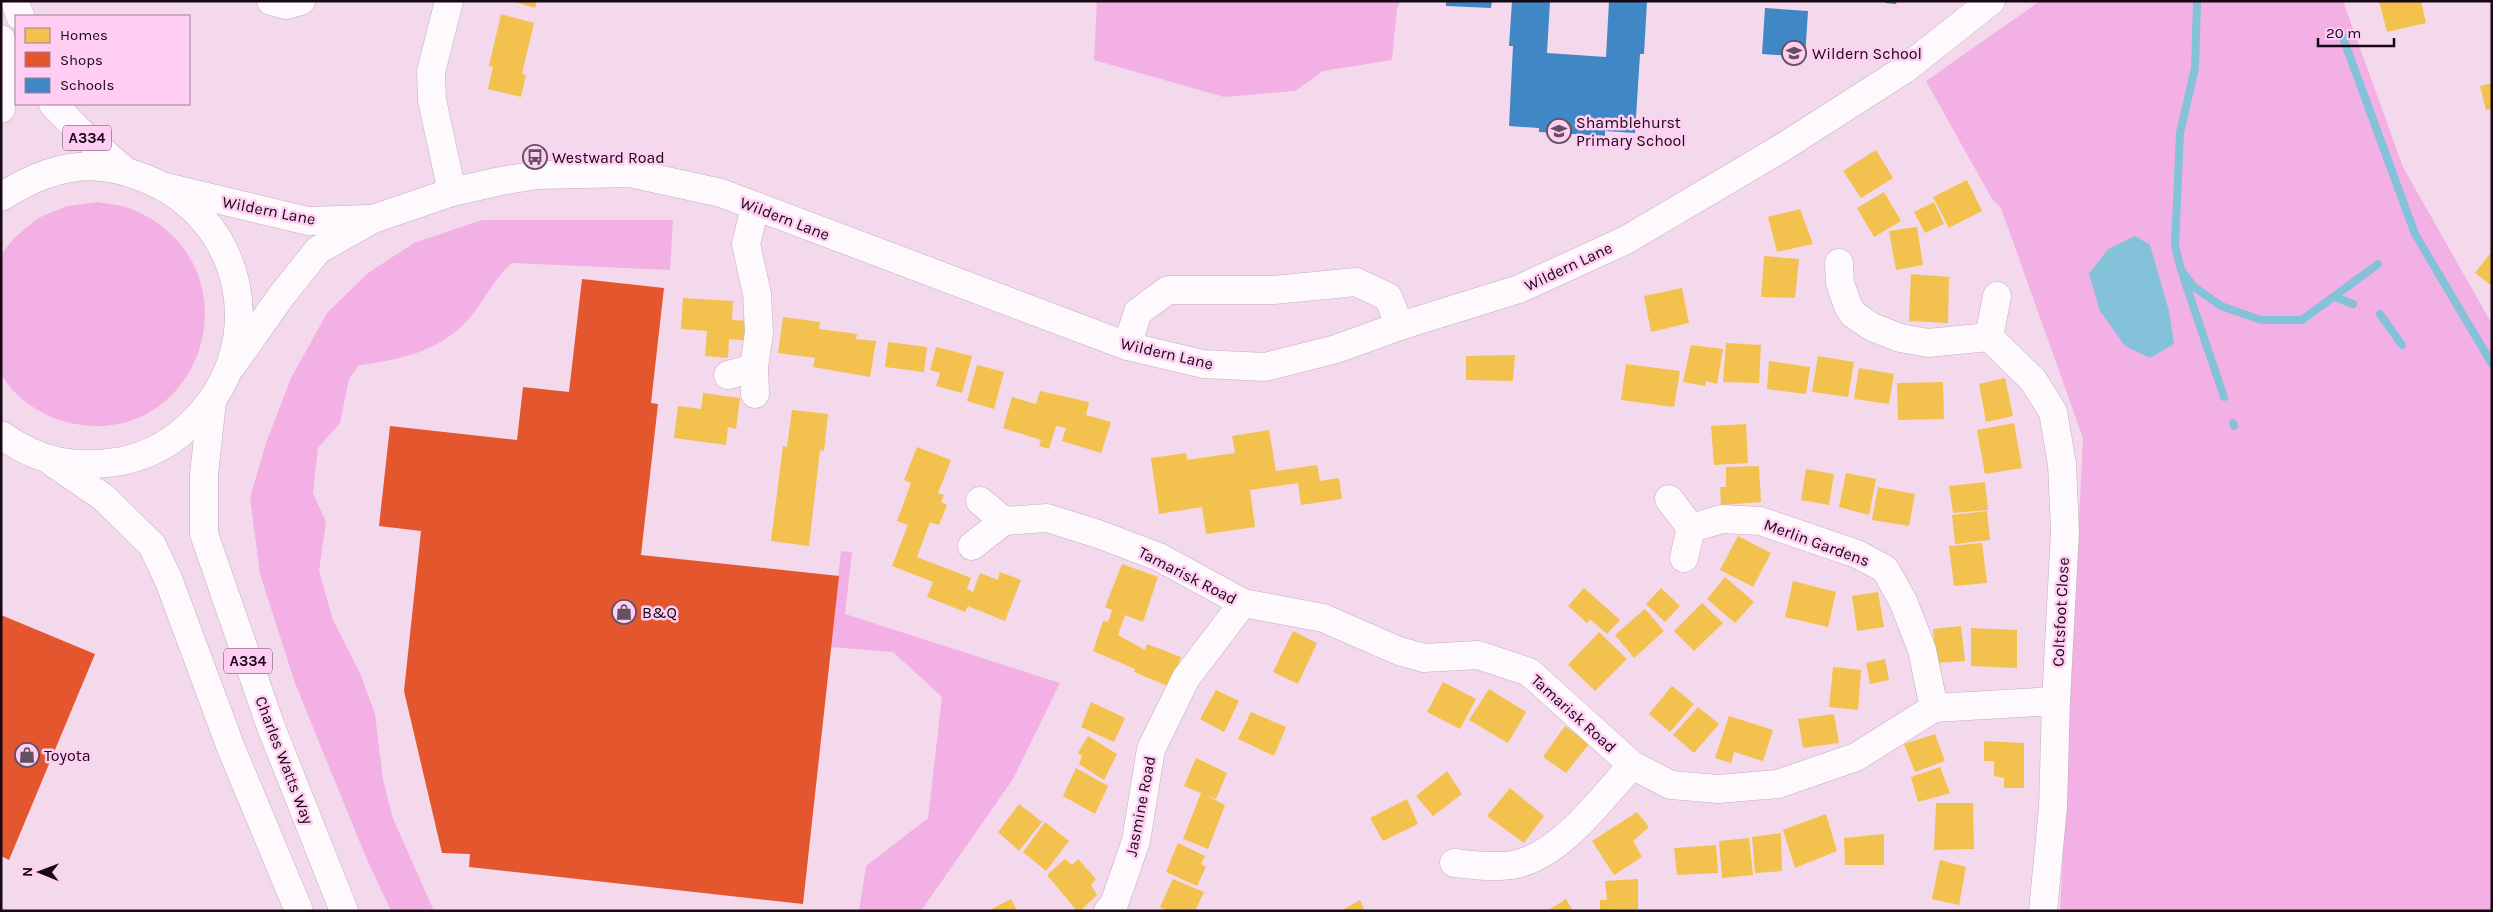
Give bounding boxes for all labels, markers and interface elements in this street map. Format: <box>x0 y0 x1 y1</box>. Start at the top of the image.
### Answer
legend <box>15 15 190 105</box>
scale bar <box>2318 15 2394 47</box>
text: 20 m <box>2326 24 2361 42</box>
text: Homes <box>60 26 108 44</box>
school or university icon: Wildern School <box>1781 40 1807 66</box>
place label: Wildern School <box>1812 44 1922 63</box>
text: Shops <box>60 51 103 69</box>
text: Schools <box>60 76 114 94</box>
place label: Shamblehurst Primary School <box>1576 113 1686 150</box>
school or university icon: Shamblehurst Primary School <box>1546 118 1572 144</box>
road number: A334 <box>63 126 111 150</box>
bus stop icon: Westward Road <box>522 144 548 170</box>
place label: Westward Road <box>552 148 665 167</box>
street label: Wildern Lane <box>221 192 317 229</box>
street label: Wildern Lane <box>737 193 832 244</box>
street label: Wildern Lane <box>1521 238 1615 295</box>
street label: Wildern Lane <box>1119 334 1215 373</box>
street label: Merlin Gardens <box>1761 515 1872 570</box>
street label: Tamarisk Road <box>1135 543 1240 608</box>
street label: Coltsfoot Close <box>2048 557 2073 667</box>
shop icon: B&Q <box>611 599 637 625</box>
place label: B&Q <box>642 603 677 622</box>
road number: A334 <box>224 648 272 674</box>
street label: Tamarisk Road <box>1527 670 1620 757</box>
street label: Charles Watts Way <box>251 693 318 828</box>
shop icon: Toyota <box>14 742 40 768</box>
place label: Toyota <box>44 746 91 765</box>
street label: Jasmine Road <box>1121 754 1160 858</box>
north arrow <box>15 847 65 897</box>
text: N <box>19 867 36 877</box>

